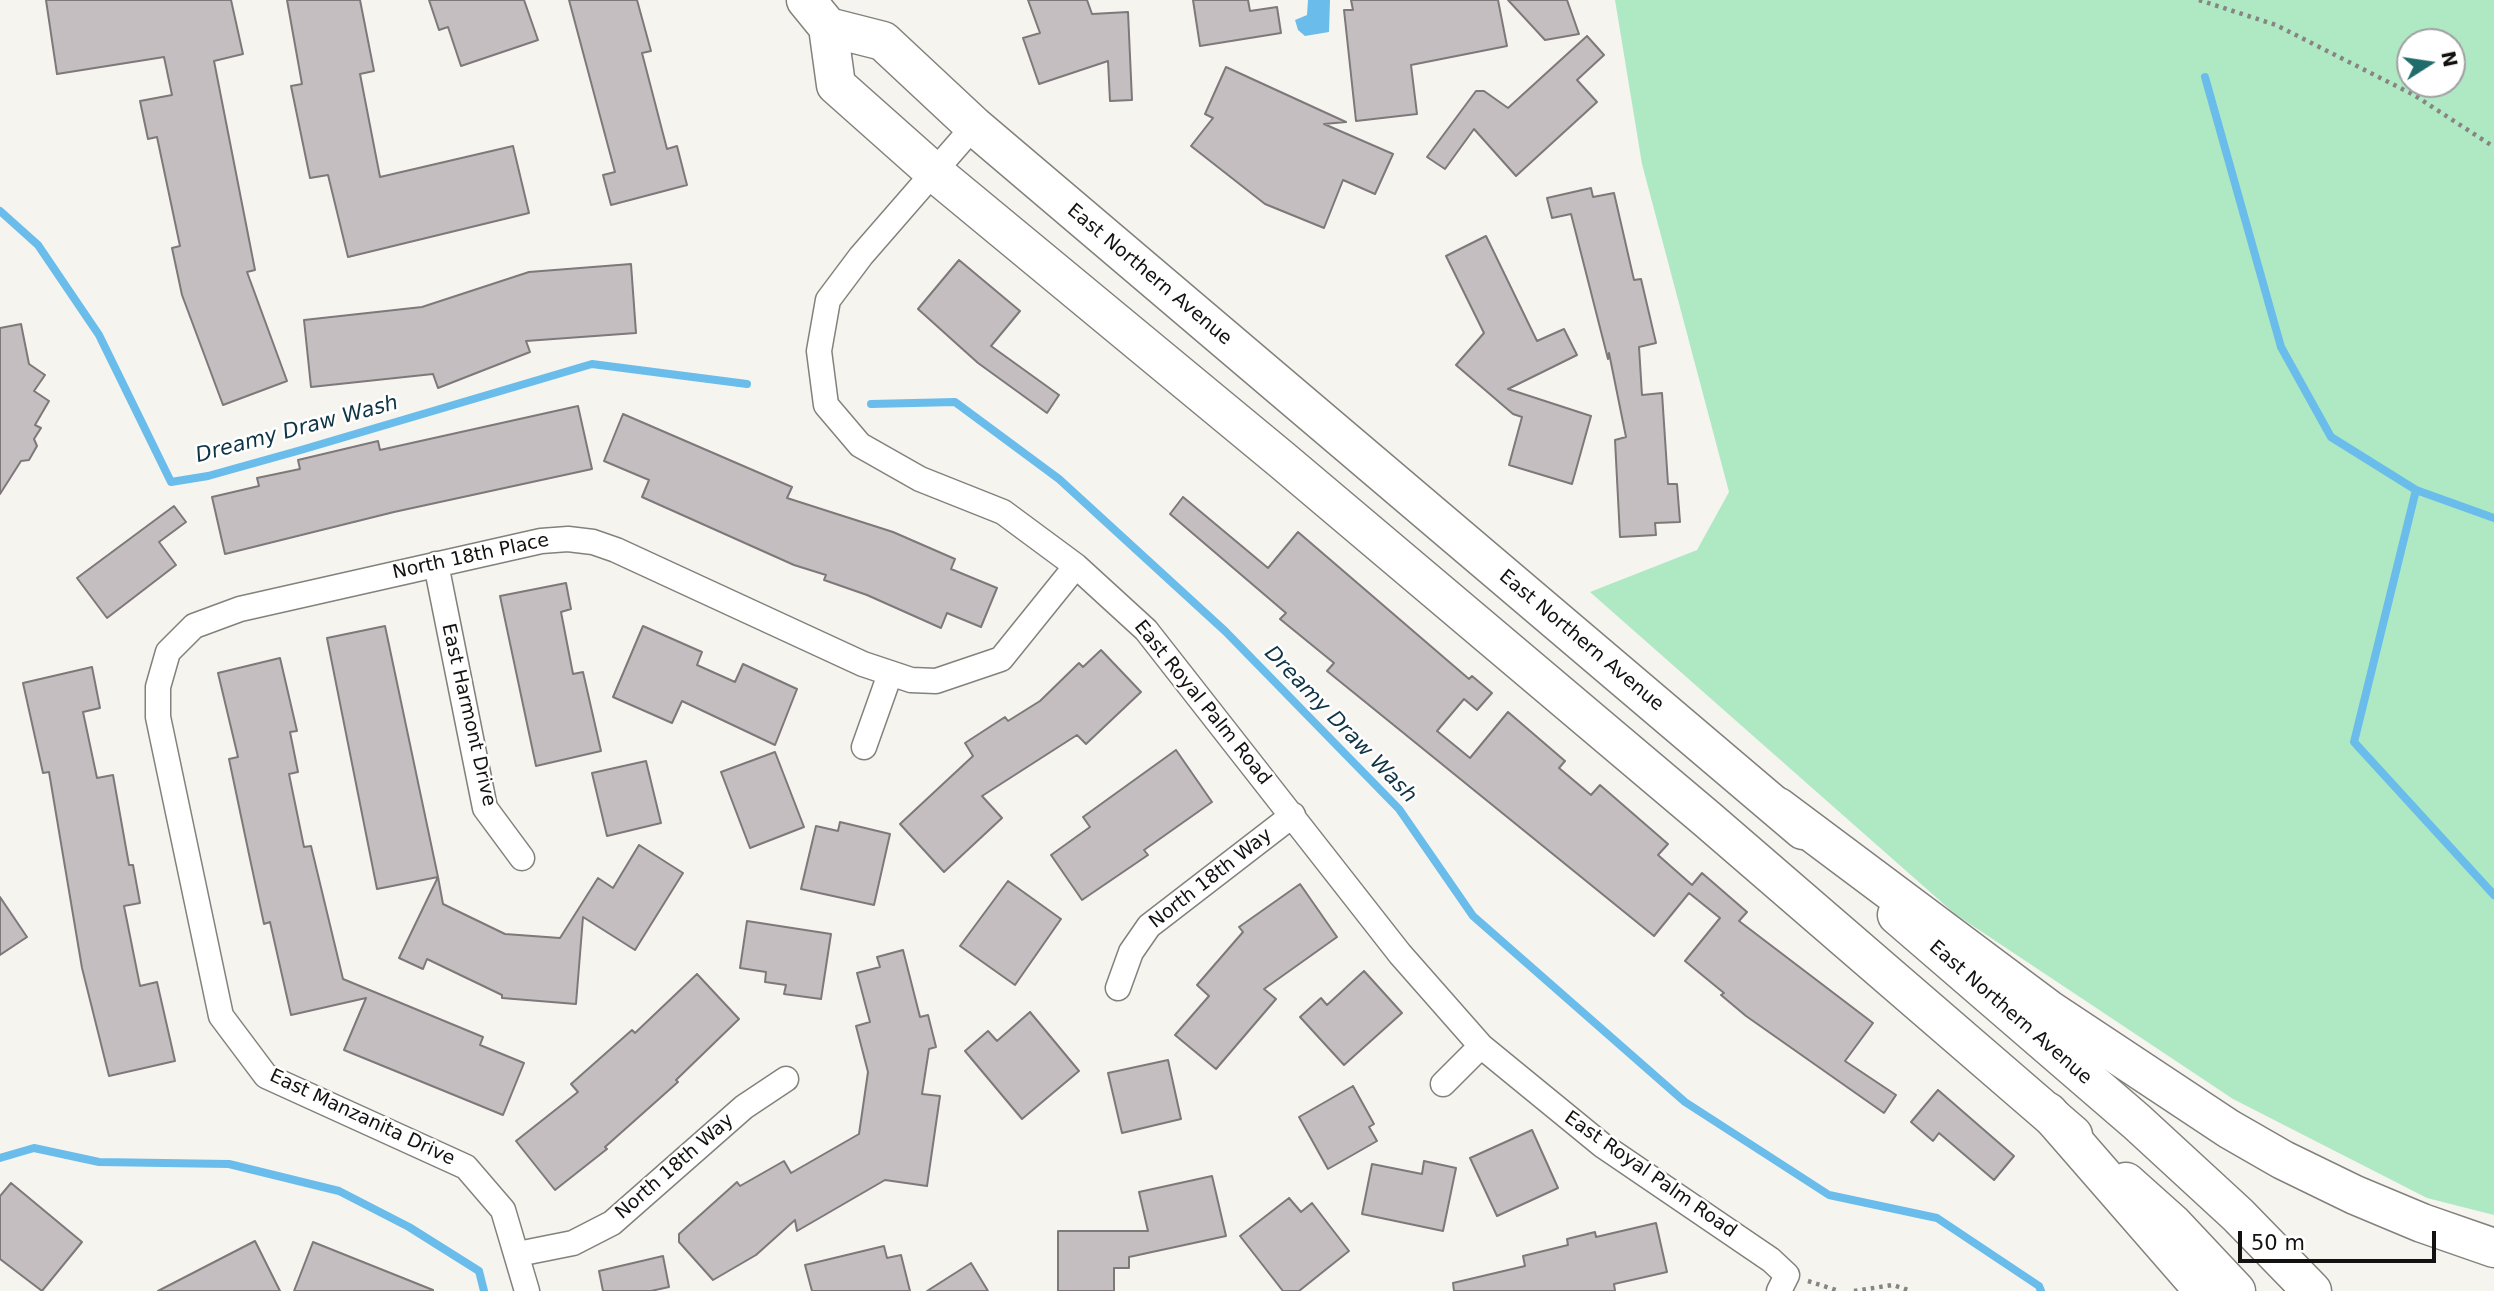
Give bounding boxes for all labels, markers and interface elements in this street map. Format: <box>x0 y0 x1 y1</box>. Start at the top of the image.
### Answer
north arrow <box>2396 28 2466 98</box>
text: N <box>2437 49 2462 69</box>
street label: East Northern Avenue <box>1062 199 1236 351</box>
water label: Dreamy Draw Wash <box>193 391 401 469</box>
street label: North 18th Place <box>391 529 551 585</box>
street label: East Northern Avenue <box>1494 565 1668 717</box>
street label: East Royal Palm Road <box>1129 616 1275 790</box>
street label: East Harmont Drive <box>436 621 500 809</box>
water label: Dreamy Draw Wash <box>1259 641 1421 809</box>
street label: North 18th Way <box>1145 824 1277 934</box>
street label: East Northern Avenue <box>1924 936 2096 1090</box>
street label: East Manzanita Drive <box>266 1065 458 1171</box>
street label: East Royal Palm Road <box>1560 1107 1740 1243</box>
street label: North 18th Way <box>611 1109 739 1225</box>
scale bar <box>2242 1218 2440 1262</box>
text: 50 m <box>2251 1231 2305 1255</box>

